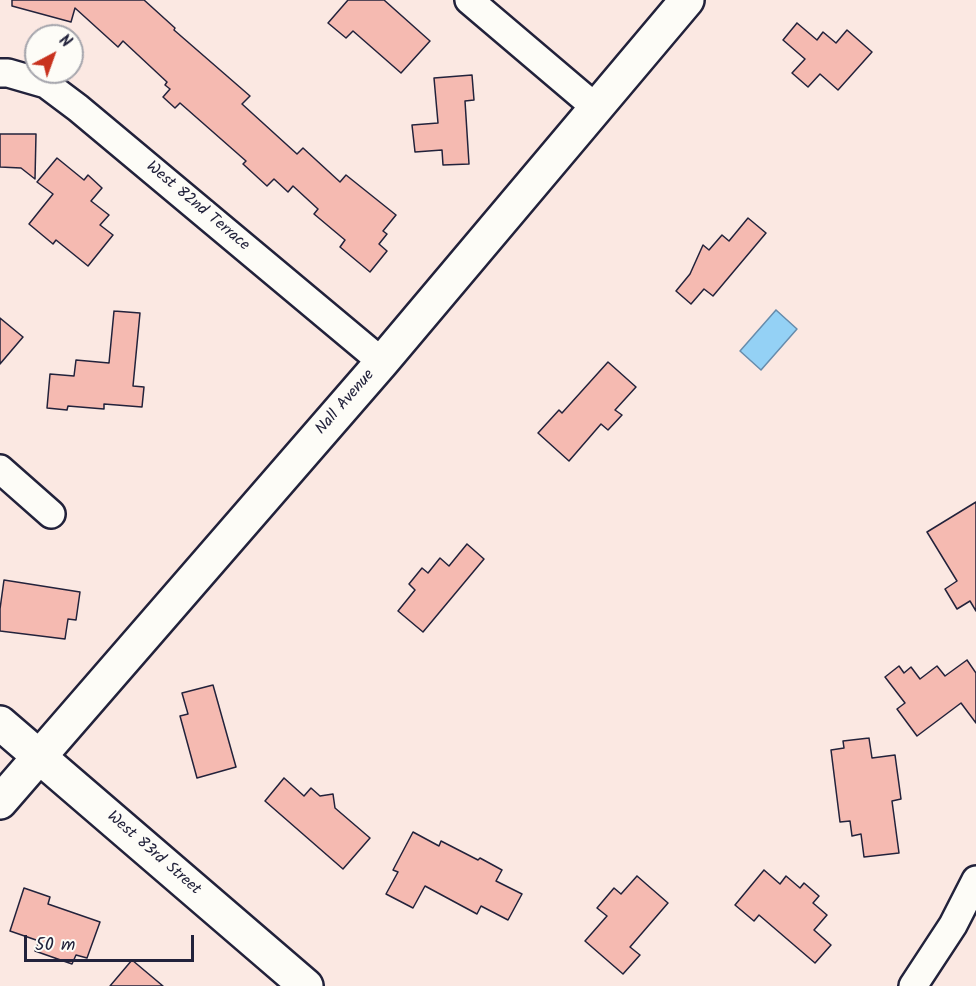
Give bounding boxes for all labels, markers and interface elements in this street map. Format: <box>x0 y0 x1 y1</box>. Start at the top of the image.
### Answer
north arrow <box>24 24 84 84</box>
text: N <box>53 29 77 54</box>
street label: West 82nd Terrace <box>141 158 253 256</box>
street label: Nall Avenue <box>313 367 379 439</box>
street label: West 83rd Street <box>102 808 204 900</box>
scale bar <box>27 923 196 961</box>
text: 50 m <box>35 931 75 960</box>

